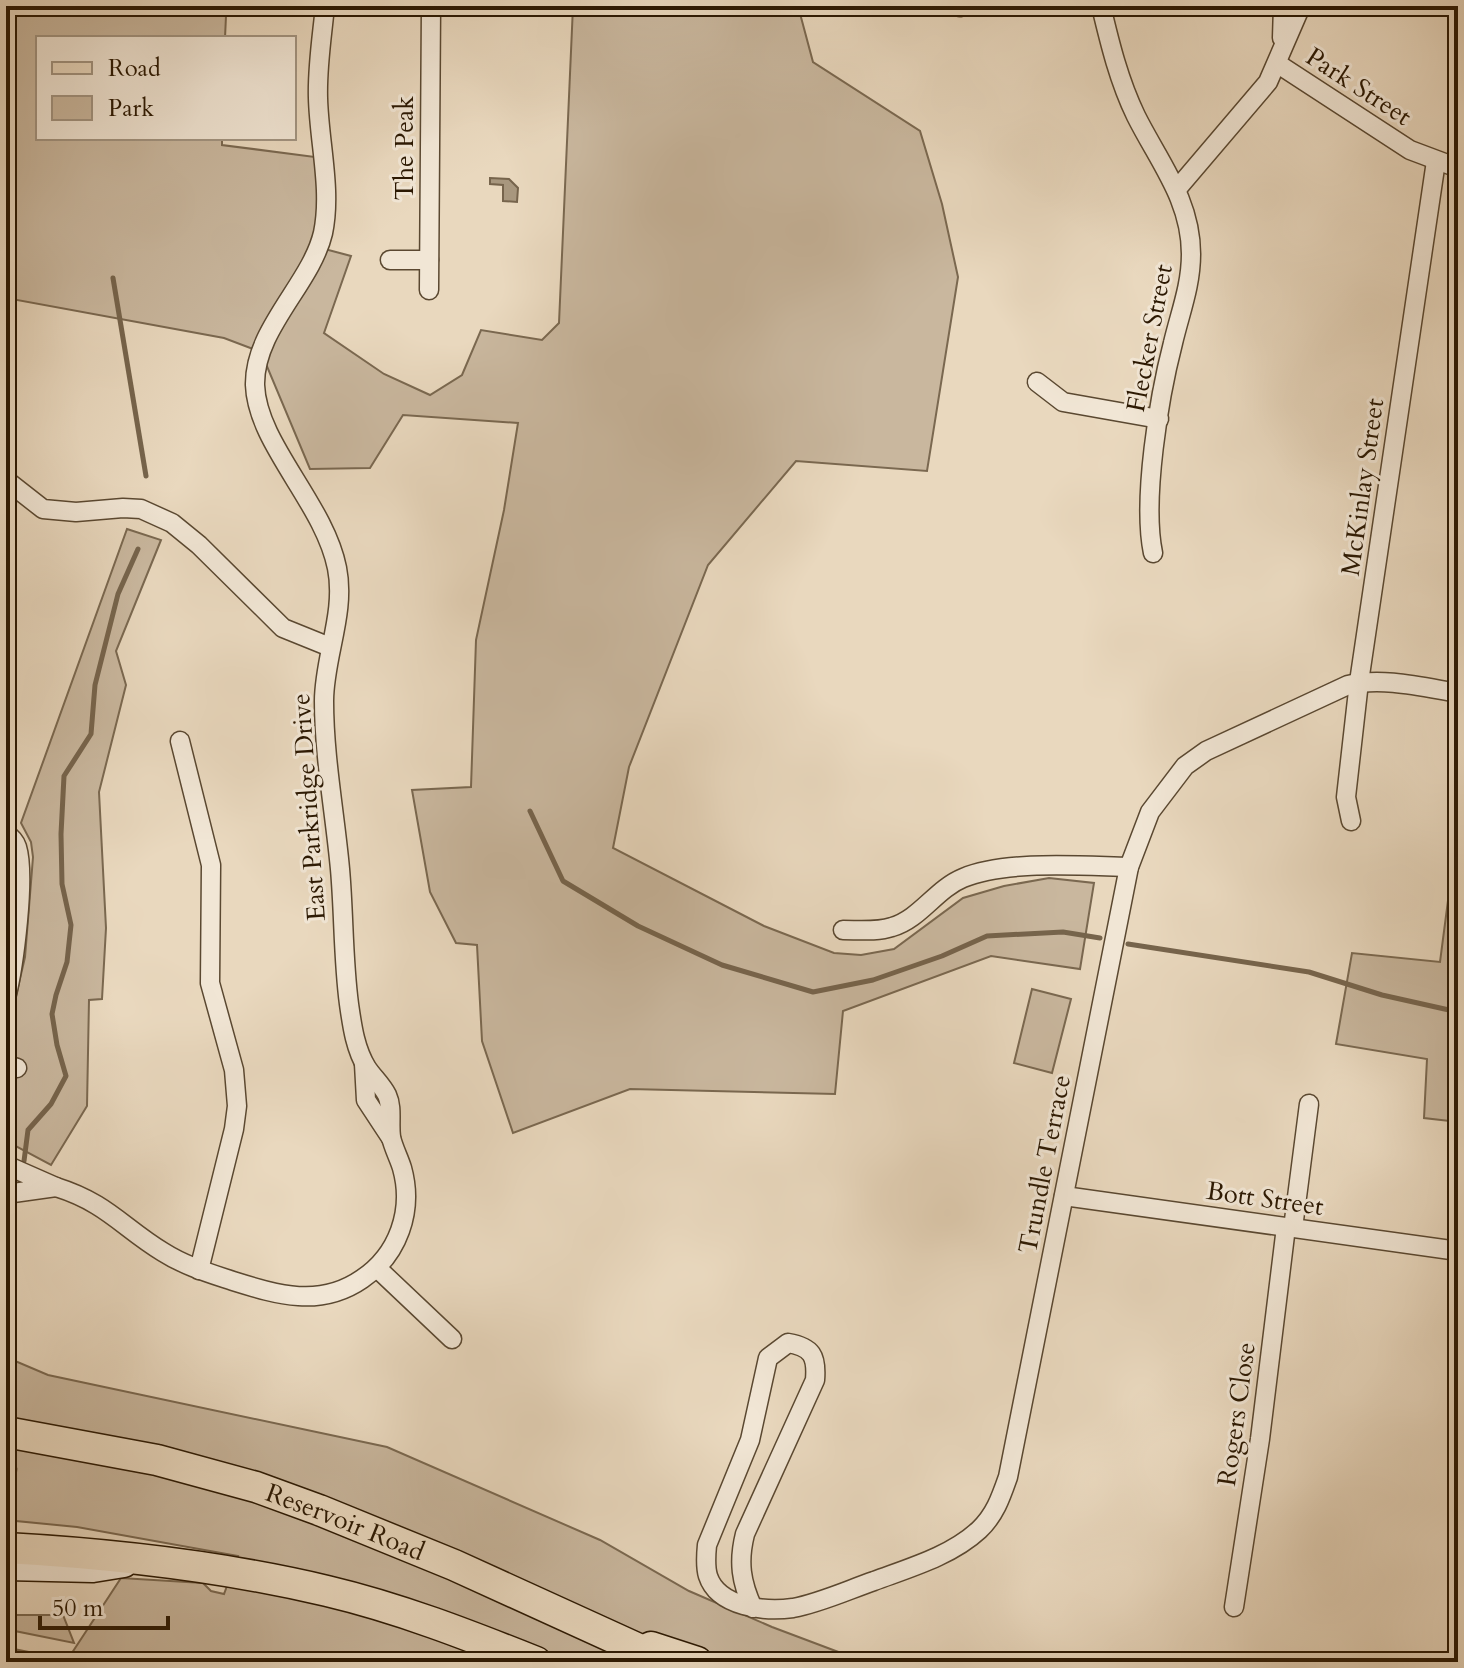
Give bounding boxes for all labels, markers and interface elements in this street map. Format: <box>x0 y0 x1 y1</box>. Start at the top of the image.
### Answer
legend <box>36 36 296 140</box>
street label: Park Street <box>1299 39 1418 134</box>
text: Road <box>108 52 161 85</box>
text: Park <box>108 92 154 125</box>
street label: The Peak <box>387 96 422 200</box>
street label: Flecker Street <box>1118 261 1181 415</box>
street label: McKinlay Street <box>1333 396 1392 578</box>
street label: East Parkridge Drive <box>283 692 334 922</box>
street label: Trundle Terrace <box>1010 1072 1079 1257</box>
street label: Bott Street <box>1204 1173 1326 1224</box>
street label: Rogers Close <box>1209 1340 1264 1488</box>
street label: Reservoir Road <box>261 1475 430 1569</box>
scale bar <box>40 1580 168 1630</box>
text: 50 m <box>52 1592 104 1625</box>

